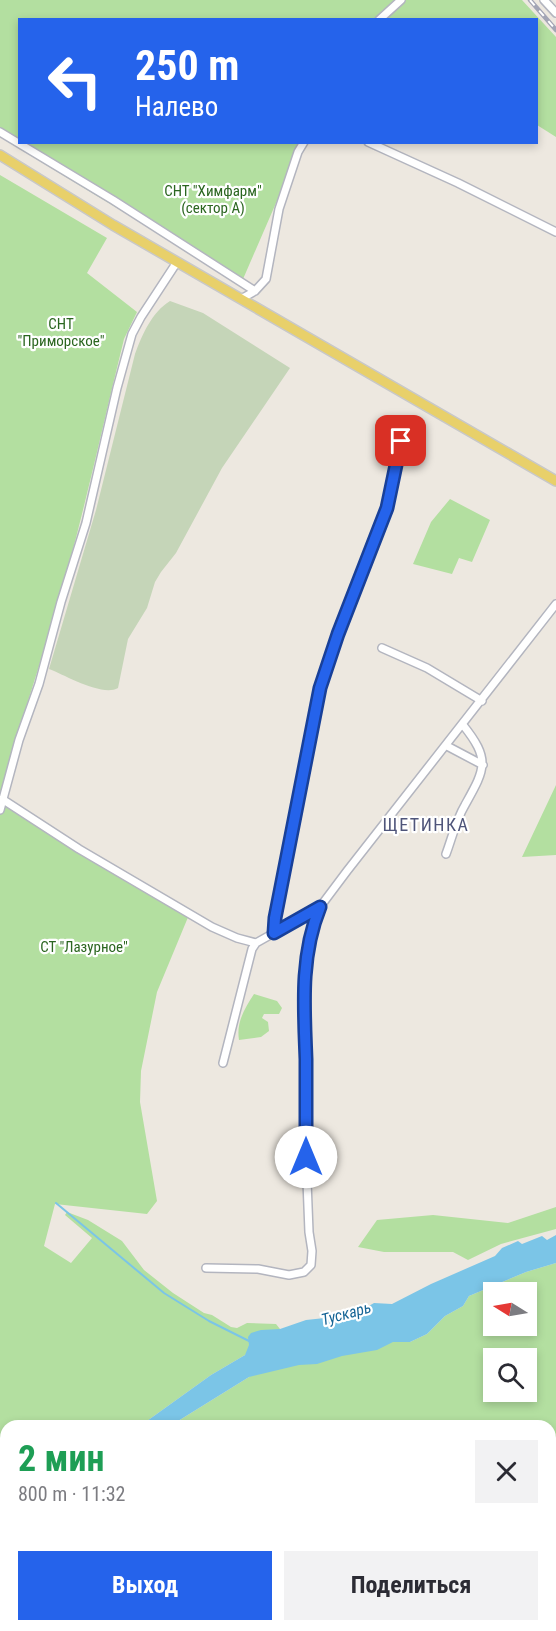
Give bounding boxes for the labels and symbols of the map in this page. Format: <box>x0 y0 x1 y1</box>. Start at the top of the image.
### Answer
park label: СНТ "Химфарм" (сектор А) <box>164 182 262 217</box>
park label: СНТ "Приморское" <box>17 315 105 350</box>
pin <box>375 415 426 466</box>
district label: ЩЕТИНКА <box>383 814 469 835</box>
park label: СТ "Лазурное" <box>40 938 128 956</box>
position arrow <box>274 1125 338 1189</box>
north arrow <box>483 1282 537 1336</box>
water label: Тускарь <box>319 1298 373 1329</box>

